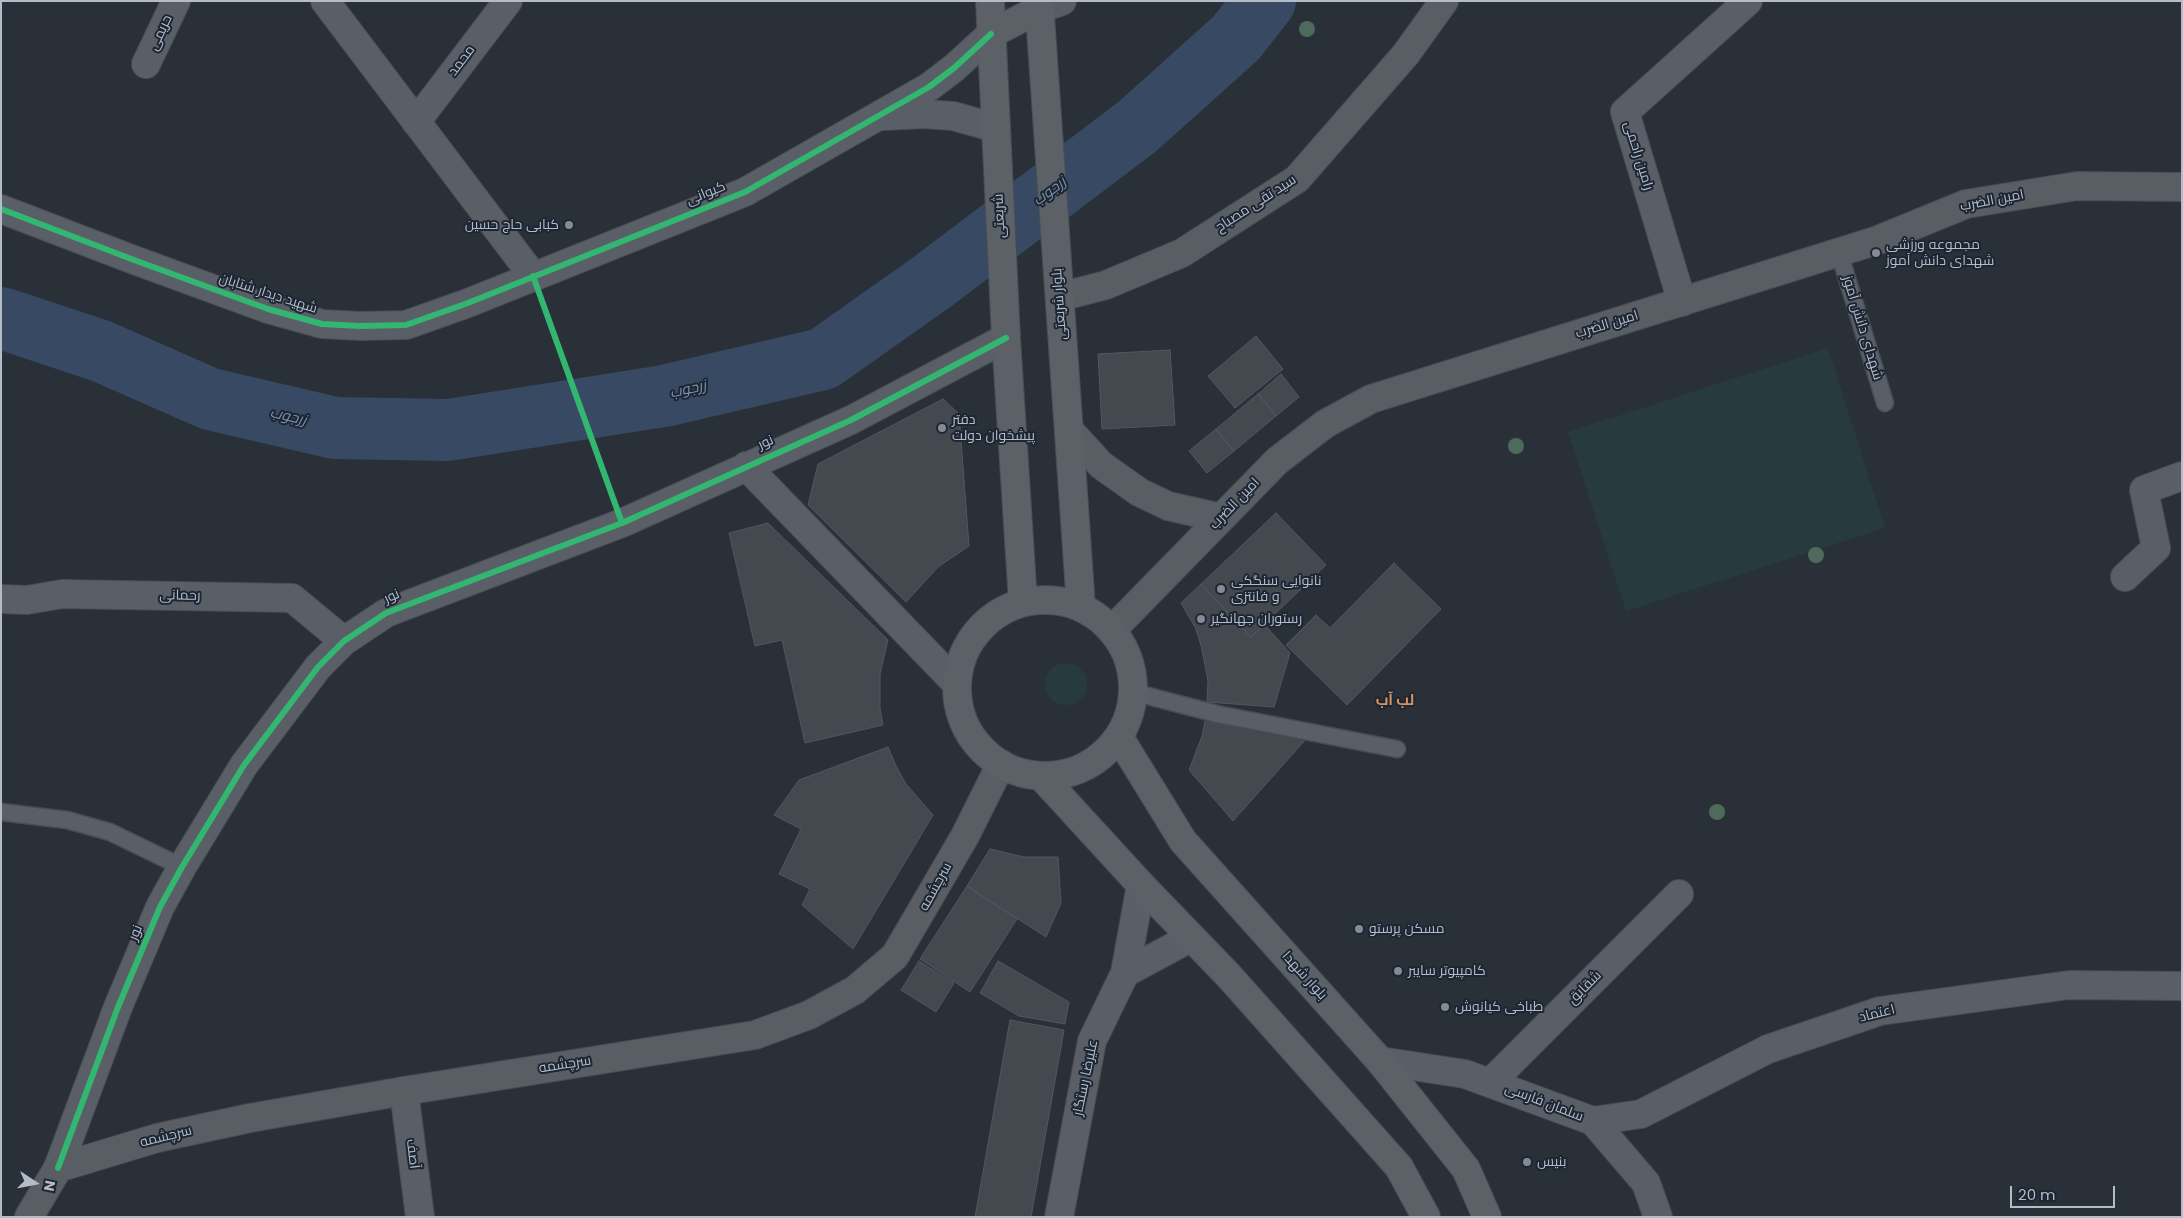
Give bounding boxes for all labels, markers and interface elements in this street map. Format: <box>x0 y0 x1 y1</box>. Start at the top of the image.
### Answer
street label: حریمی <box>145 12 177 54</box>
street label: محمد <box>445 42 479 80</box>
street label: رامین راحمی <box>1620 120 1656 192</box>
street label: سید تقی مصباح <box>1212 172 1300 236</box>
water label: زرجوب <box>1030 174 1070 210</box>
street label: کیوانی <box>684 179 728 209</box>
street label: امین الضرب <box>1959 187 2025 215</box>
street label: شریعتی <box>990 193 1010 239</box>
place label: کبابی حاج حسین <box>465 217 559 233</box>
marker: کبابی حاج حسین <box>563 219 575 231</box>
place label: مجموعه ورزشی شهدای دانش آموز <box>1886 237 1994 270</box>
marker: مجموعه ورزشی شهدای دانش آموز <box>1870 247 1882 259</box>
street label: بلوار شریعتی <box>1049 268 1071 340</box>
street label: شهید دیدار شتابان <box>217 270 319 318</box>
street label: شهدای دانش آموز <box>1838 274 1886 382</box>
street label: امین الضرب <box>1574 308 1640 342</box>
water label: زرجوب <box>668 377 708 403</box>
water label: زرجوب <box>268 404 308 430</box>
place label: دفتر پیشخوان دولت <box>952 412 1035 444</box>
marker: دفتر پیشخوان دولت <box>936 422 948 434</box>
street label: نور <box>755 432 777 454</box>
street label: امین الضرب <box>1206 475 1264 533</box>
place label: نانوایی سنگکی و فانتزی <box>1231 573 1322 606</box>
marker: نانوایی سنگکی و فانتزی <box>1215 583 1227 595</box>
street label: نور <box>381 586 403 608</box>
street label: رحمانی <box>159 587 201 605</box>
place label: رستوران جهانگیر <box>1211 611 1302 627</box>
marker: رستوران جهانگیر <box>1195 613 1207 625</box>
district label: لب آب <box>1376 692 1414 710</box>
street label: سرچشمه <box>916 860 956 914</box>
place label: مسکن پرستو <box>1369 921 1444 937</box>
street label: نور <box>125 923 147 943</box>
marker: مسکن پرستو <box>1353 923 1365 935</box>
street label: بلوار شهدا <box>1278 948 1330 1004</box>
place label: کامپیوتر سایبر <box>1408 963 1486 979</box>
marker: کامپیوتر سایبر <box>1392 965 1404 977</box>
street label: شقایق <box>1565 968 1605 1008</box>
place label: طباخی کیانوش <box>1455 999 1543 1015</box>
marker: طباخی کیانوش <box>1439 1001 1451 1013</box>
street label: اعتماد <box>1857 1001 1897 1027</box>
street label: علیرضا رستگار <box>1070 1038 1102 1118</box>
street label: سرچشمه <box>538 1053 592 1077</box>
street label: سلمان فارسی <box>1502 1080 1586 1126</box>
street label: سرچشمه <box>138 1122 194 1152</box>
street label: آصف <box>402 1138 422 1170</box>
place label: بنیس <box>1537 1154 1566 1170</box>
marker: بنیس <box>1521 1156 1533 1168</box>
north arrow <box>10 1158 60 1208</box>
scale bar <box>2013 1176 2118 1208</box>
text: N <box>39 1179 61 1193</box>
text: 20 m <box>2018 1184 2056 1205</box>

